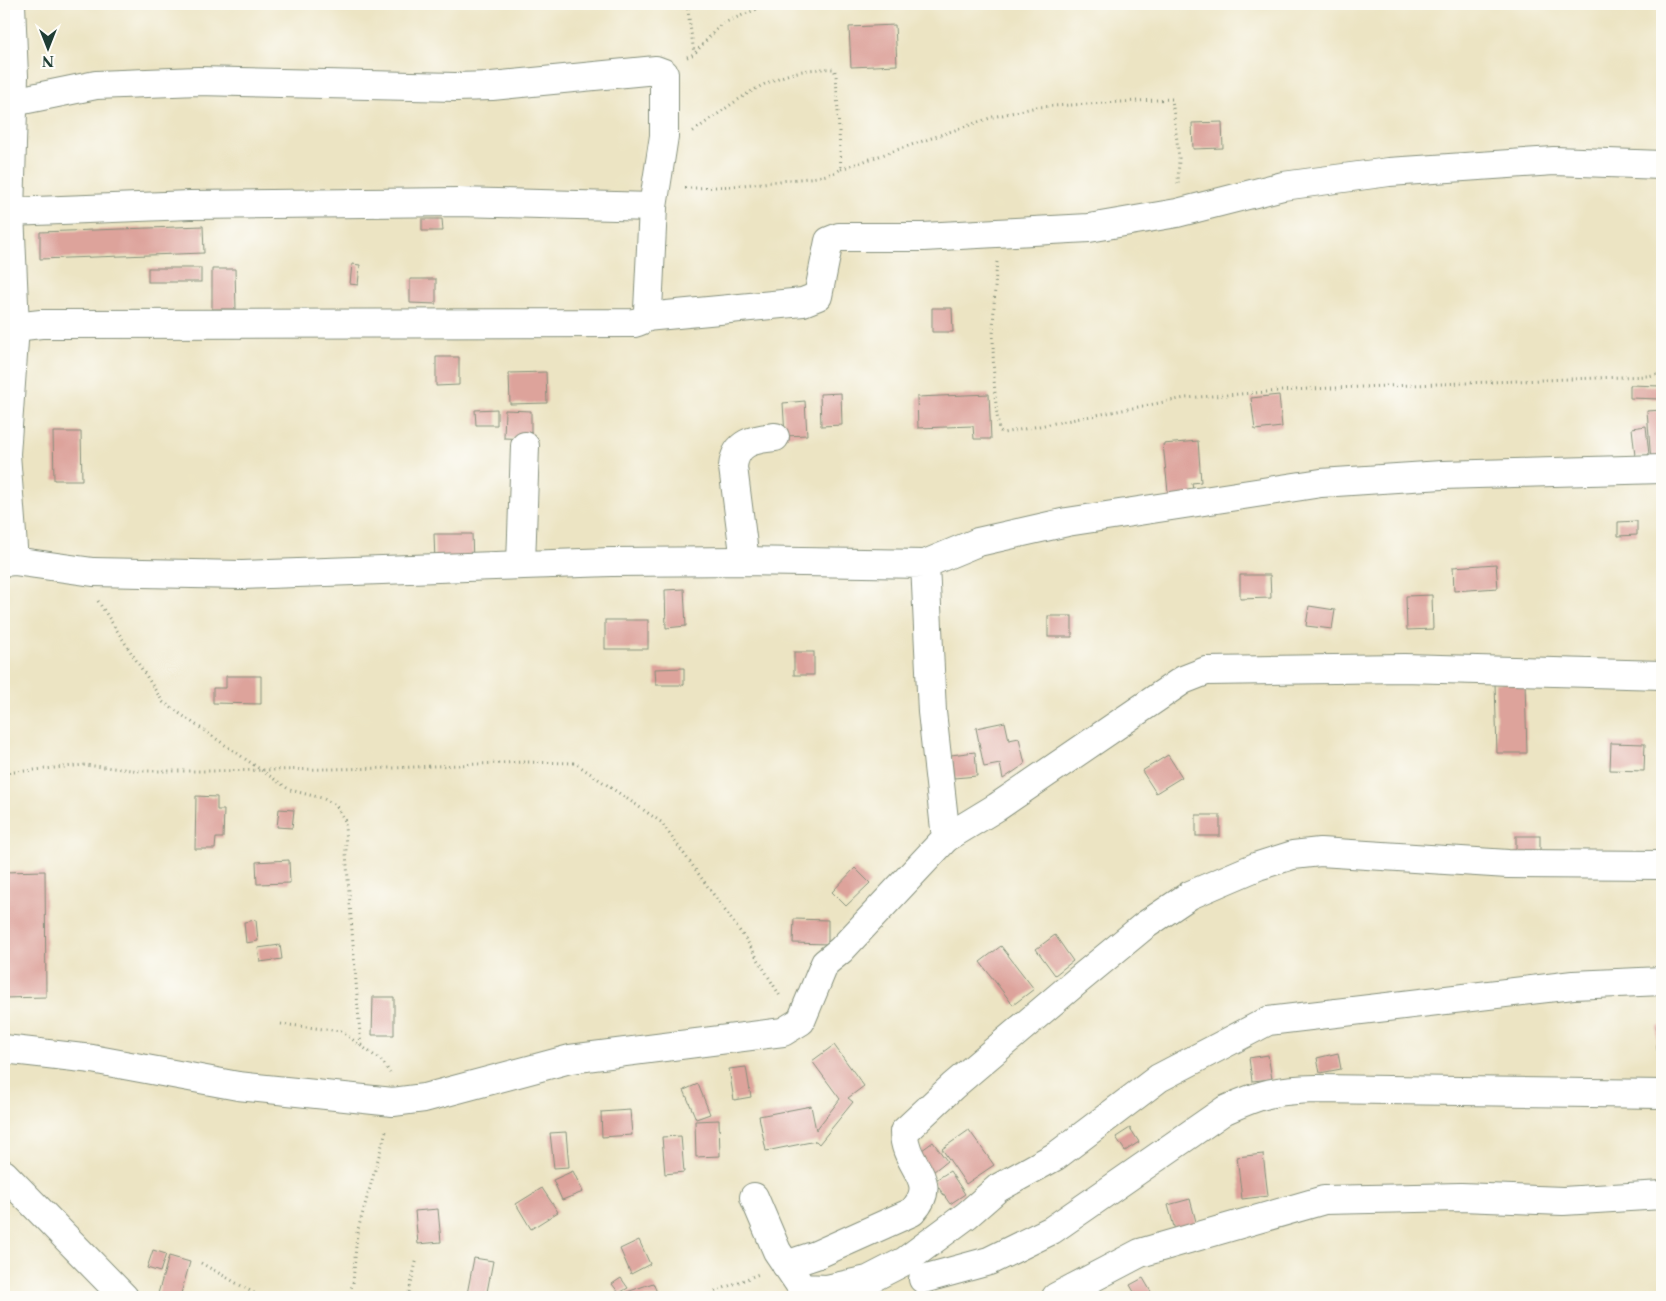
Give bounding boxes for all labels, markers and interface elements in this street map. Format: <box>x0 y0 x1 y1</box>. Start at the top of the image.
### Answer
north arrow <box>22 22 72 72</box>
text: N <box>42 52 54 70</box>

